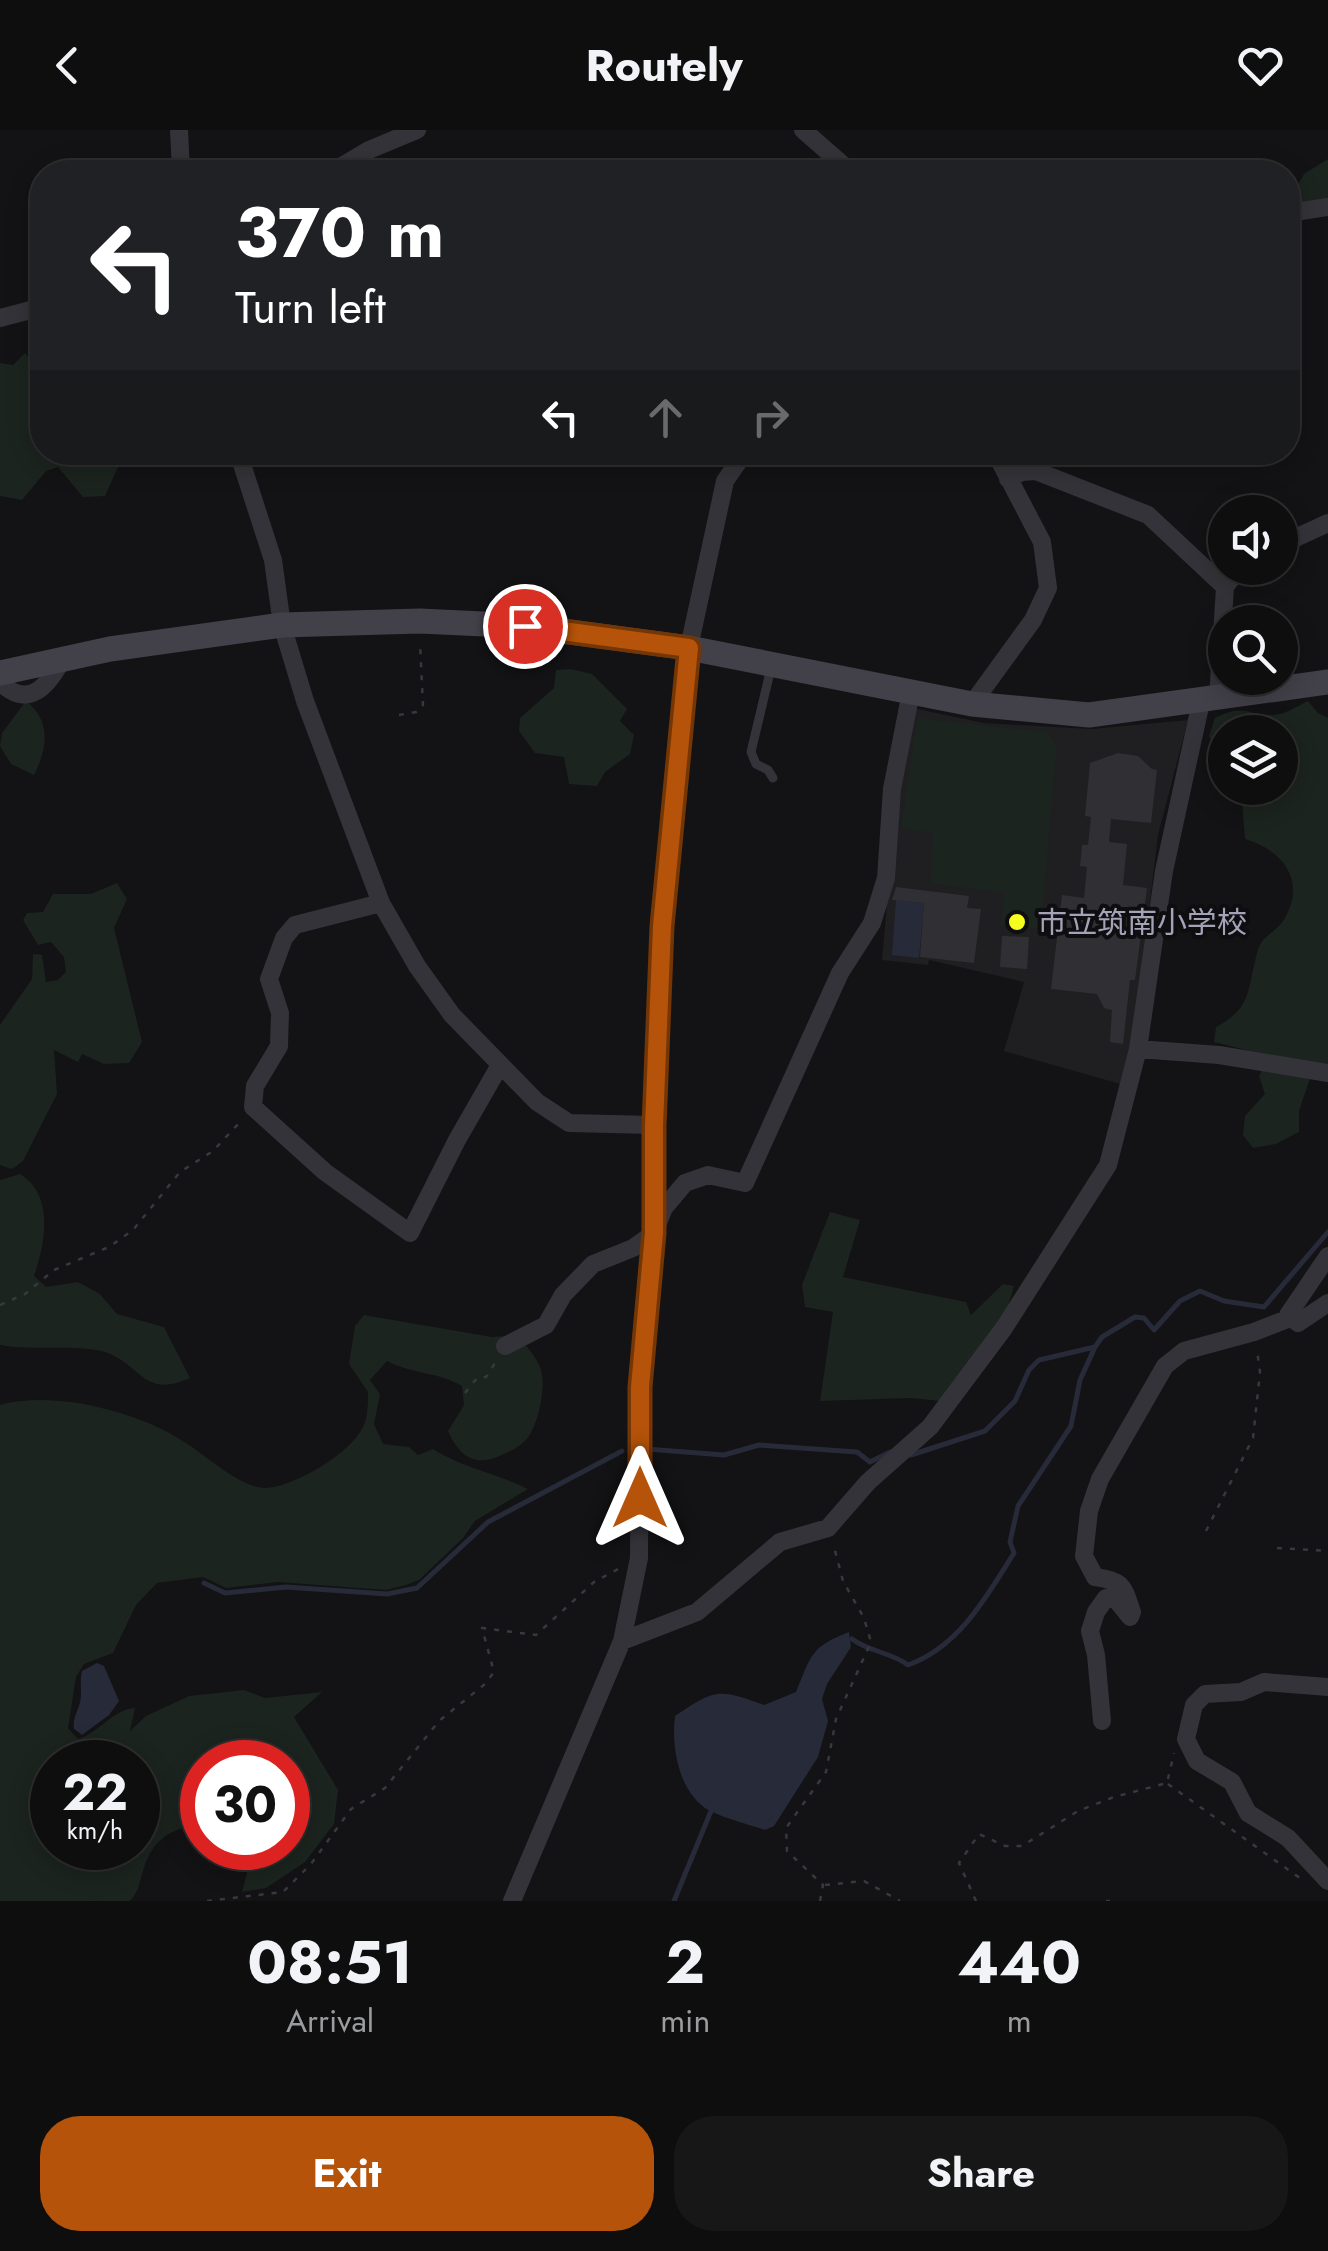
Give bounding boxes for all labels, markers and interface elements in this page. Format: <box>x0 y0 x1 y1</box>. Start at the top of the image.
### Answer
text: Routely <box>585 33 743 98</box>
icon: back <box>40 38 95 93</box>
icon: heart <box>1233 38 1288 93</box>
text: 370 m <box>235 182 444 283</box>
icon: left <box>70 200 200 330</box>
text: Turn left <box>235 275 386 340</box>
icon: left <box>533 390 588 445</box>
icon: ahead <box>638 390 693 445</box>
icon: right <box>743 390 798 445</box>
map controls <box>1208 495 1298 805</box>
button: sound <box>1208 495 1298 585</box>
pin <box>483 584 568 669</box>
icon: arrive <box>498 599 553 654</box>
button: search <box>1208 605 1298 695</box>
button: layers <box>1208 715 1298 805</box>
place label: 市立筑南小学校 <box>1037 901 1247 944</box>
marker: 市立筑南小学校 <box>1006 911 1028 933</box>
position arrow <box>588 1446 692 1550</box>
speed limit sign: 30 <box>180 1740 310 1870</box>
text: 22 <box>62 1756 128 1829</box>
text: km/h <box>67 1812 123 1848</box>
text: 08:51 <box>247 1919 413 2006</box>
text: 2 <box>666 1919 705 2006</box>
text: 440 <box>957 1919 1081 2006</box>
text: Arrival <box>286 1998 374 2044</box>
text: min <box>660 1998 710 2044</box>
text: m <box>1007 1998 1032 2044</box>
button: Exit <box>40 2116 654 2231</box>
button: Share <box>674 2116 1288 2231</box>

